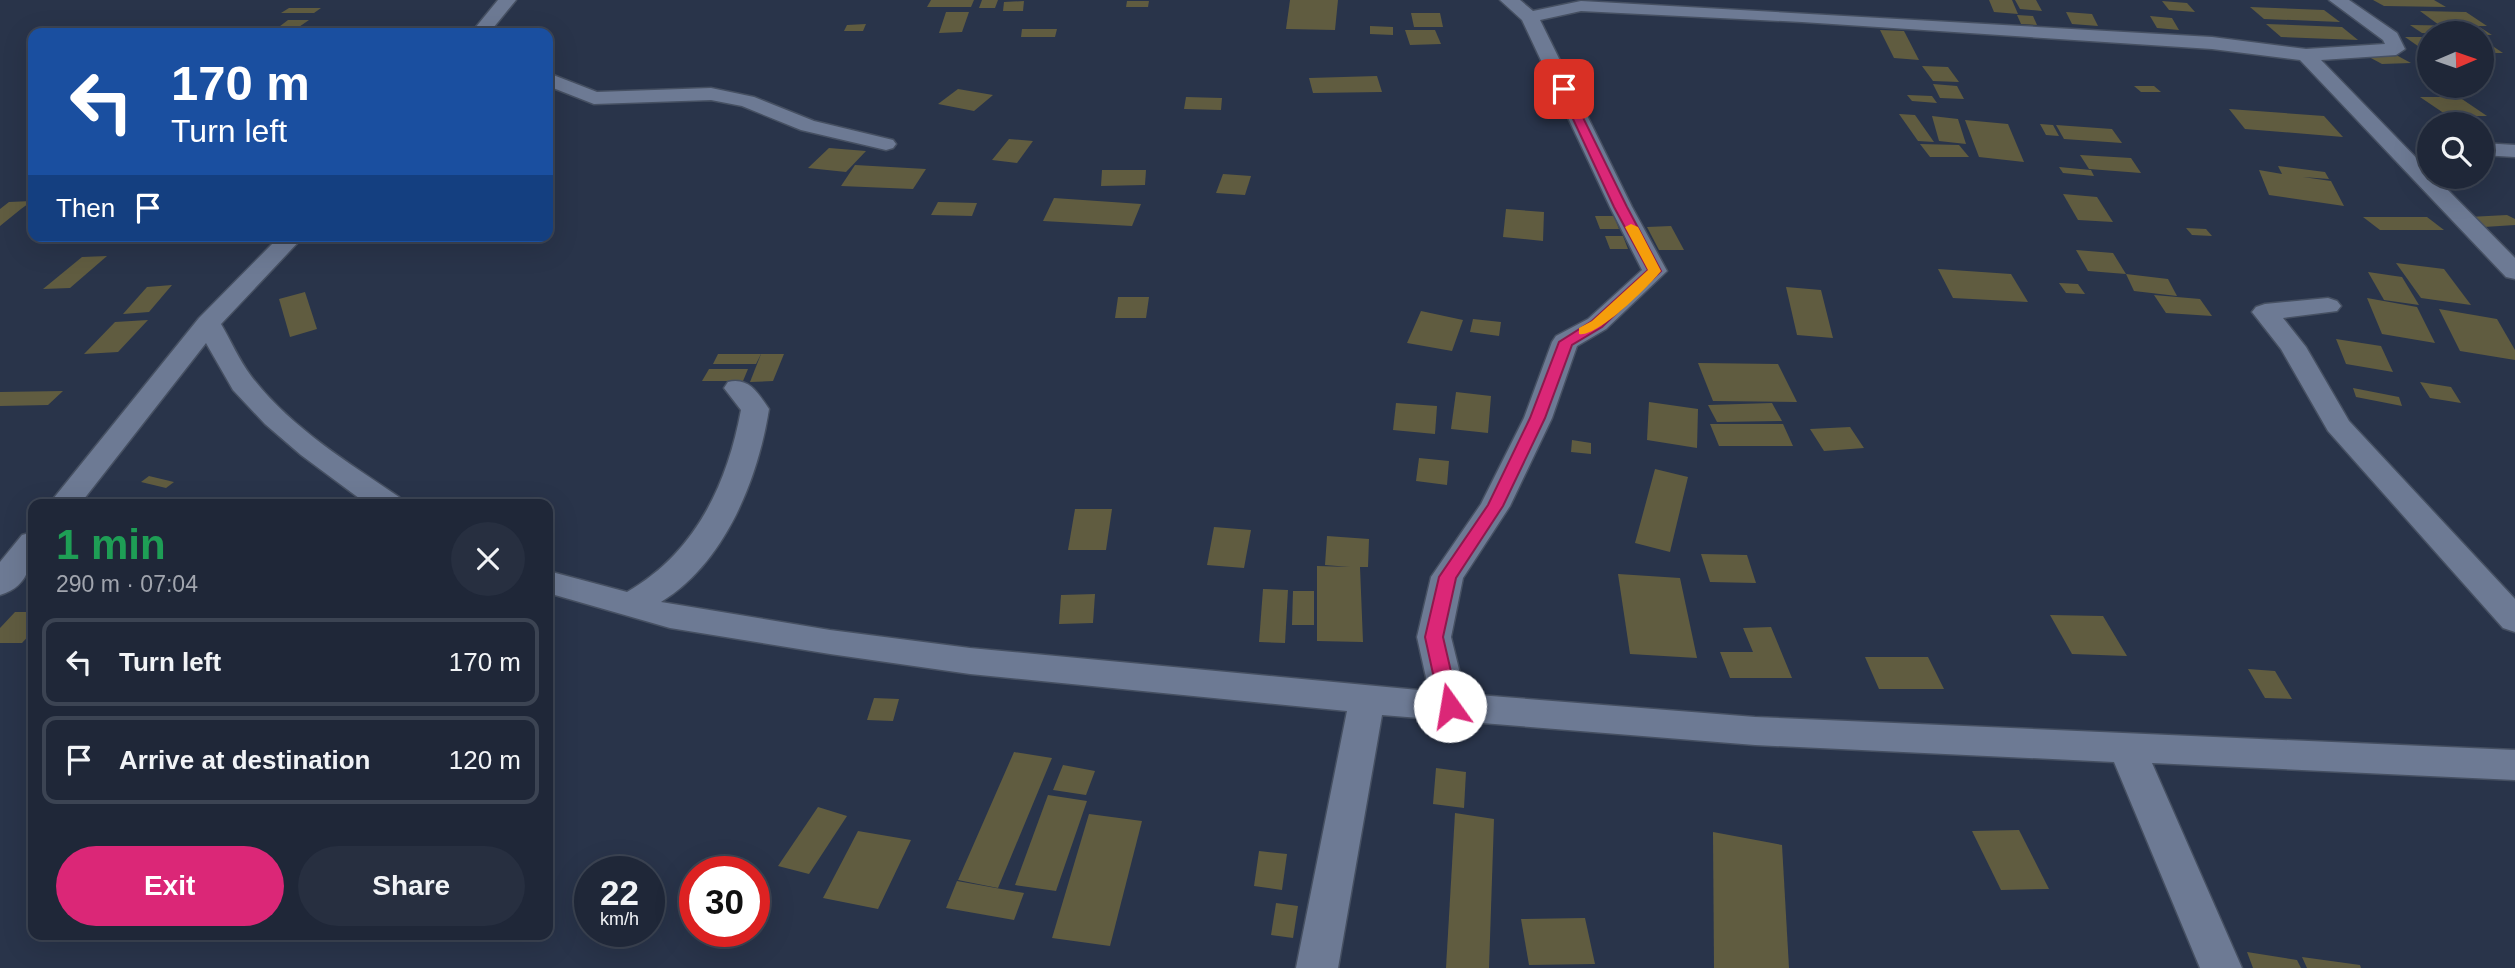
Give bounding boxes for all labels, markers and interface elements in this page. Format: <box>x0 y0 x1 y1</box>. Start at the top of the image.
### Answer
north arrow <box>2417 21 2494 98</box>
map controls <box>2417 21 2494 189</box>
icon: left <box>56 56 147 147</box>
text: 170 m <box>171 56 310 110</box>
pin <box>1534 59 1594 119</box>
icon: arrive <box>1545 70 1583 108</box>
button: search <box>2417 112 2494 189</box>
text: Turn left <box>171 113 287 149</box>
icon: arrive <box>129 189 167 227</box>
text: Then <box>56 193 115 223</box>
text: 1 min <box>56 521 166 568</box>
button: close <box>451 522 525 596</box>
text: 290 m · 07:04 <box>56 571 198 597</box>
icon: left <box>60 643 98 681</box>
text: Turn left <box>119 647 221 677</box>
text: 170 m <box>449 647 521 677</box>
position arrow <box>1413 669 1487 743</box>
icon: arrive <box>60 741 98 779</box>
text: Arrive at destination <box>119 745 370 775</box>
text: 120 m <box>449 745 521 775</box>
button: Exit <box>56 846 284 926</box>
button: Share <box>298 846 525 926</box>
speed limit sign: 30 <box>679 856 770 947</box>
text: 22 <box>600 873 639 912</box>
text: km/h <box>600 909 639 929</box>

